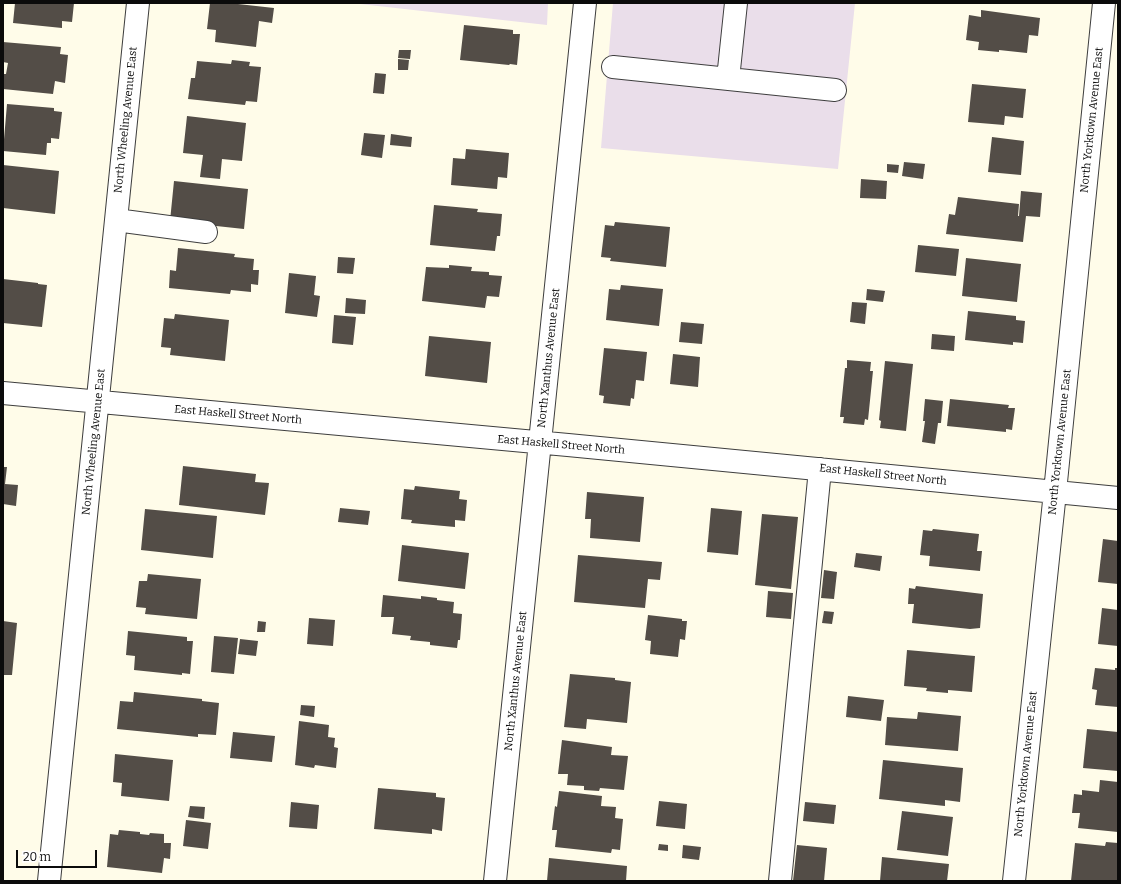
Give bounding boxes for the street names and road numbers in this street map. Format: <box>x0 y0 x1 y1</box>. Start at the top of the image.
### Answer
street label: North Wheeling Avenue East <box>112 46 140 194</box>
street label: North Yorktown Avenue East <box>1078 46 1106 194</box>
street label: North Xanthus Avenue East <box>535 287 563 429</box>
street label: North Wheeling Avenue East <box>80 368 108 516</box>
street label: North Yorktown Avenue East <box>1046 368 1074 516</box>
street label: East Haskell Street North <box>174 403 302 427</box>
street label: East Haskell Street North <box>497 433 625 457</box>
street label: East Haskell Street North <box>819 462 947 488</box>
street label: North Xanthus Avenue East <box>502 610 530 752</box>
street label: North Yorktown Avenue East <box>1012 690 1040 838</box>

